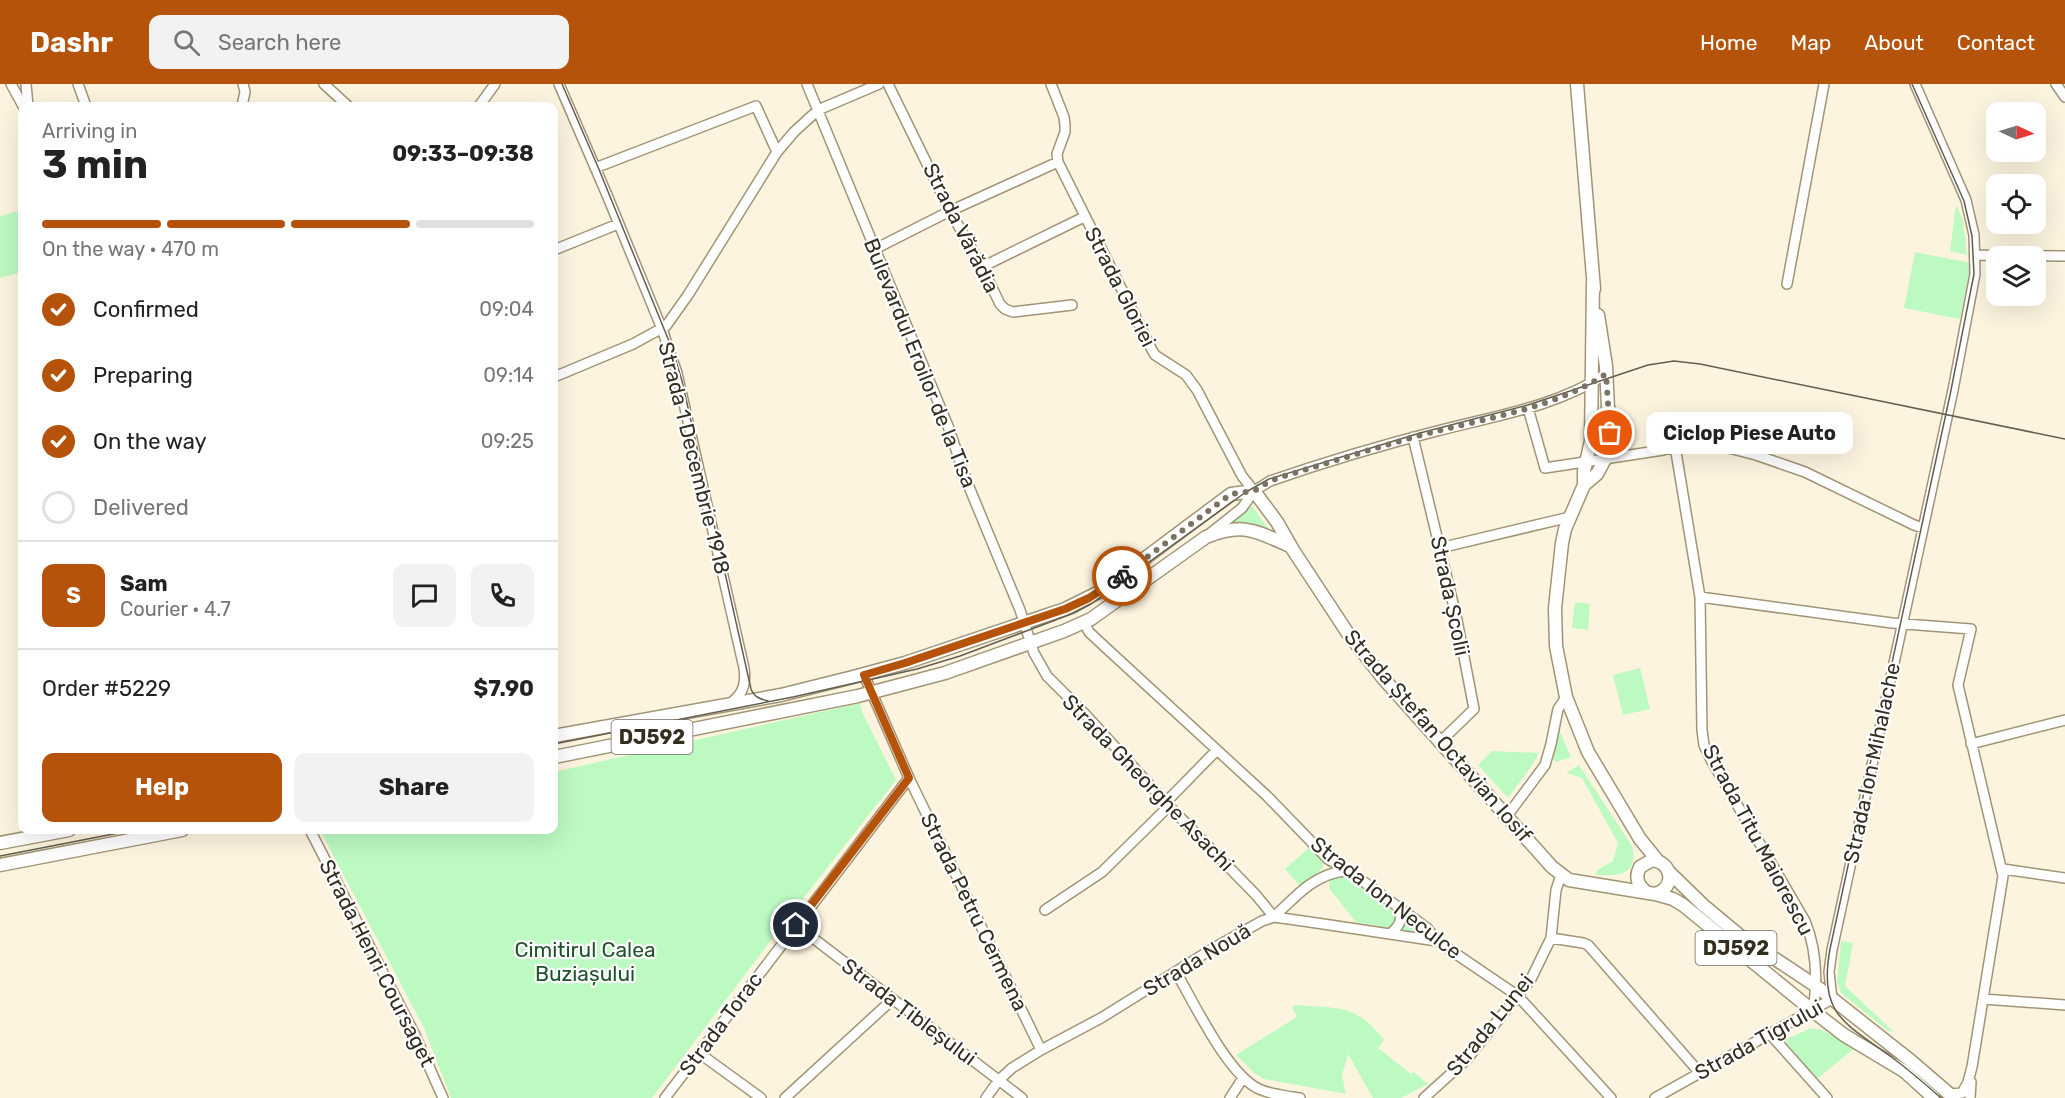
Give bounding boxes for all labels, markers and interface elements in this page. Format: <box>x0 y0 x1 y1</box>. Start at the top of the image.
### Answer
search box <box>149 15 569 69</box>
text: Dashr <box>30 26 113 59</box>
icon: search <box>170 26 203 59</box>
text: Search here <box>218 29 341 56</box>
text: Home <box>1700 30 1757 55</box>
text: Map <box>1790 30 1831 55</box>
text: About <box>1864 30 1924 55</box>
text: Contact <box>1957 30 2035 55</box>
north arrow <box>1986 102 2046 162</box>
map controls <box>1986 102 2046 306</box>
text: Arriving in <box>42 119 137 143</box>
text: 09:33–09:38 <box>392 140 534 167</box>
text: 3 min <box>42 142 148 188</box>
street label: Strada Vărădia <box>918 159 1005 297</box>
button: locate <box>1986 174 2046 234</box>
street label: Strada Gloriei <box>1080 223 1161 351</box>
street label: Bulevardul Eroilor de la Tisa <box>859 234 982 491</box>
text: On the way · 470 m <box>42 237 219 261</box>
button: layers <box>1986 246 2046 306</box>
icon: check <box>42 293 75 326</box>
text: Confirmed <box>93 296 199 323</box>
text: 09:04 <box>479 297 534 321</box>
street label: Strada 1 Decembrie 1918 <box>654 339 735 577</box>
icon: check <box>42 359 75 392</box>
text: Preparing <box>93 362 193 389</box>
text: 09:14 <box>483 363 534 387</box>
pin <box>1584 407 1635 458</box>
callout: Ciclop Piese Auto <box>1646 412 1853 454</box>
icon: bag <box>1593 416 1626 449</box>
text: Ciclop Piese Auto <box>1663 421 1836 445</box>
icon: check <box>42 425 75 458</box>
text: On the way <box>93 428 207 455</box>
text: 09:25 <box>481 429 534 453</box>
text: Delivered <box>93 494 189 521</box>
street label: Strada Școlii <box>1426 534 1475 658</box>
courier <box>1092 546 1152 606</box>
icon: bike <box>1106 560 1139 593</box>
button: chat <box>393 564 456 627</box>
button: phone <box>471 564 534 627</box>
text: Sam <box>120 570 168 597</box>
text: S <box>66 582 81 609</box>
text: Courier · 4.7 <box>120 597 231 621</box>
street label: Strada Ștefan Octavian Iosif <box>1339 624 1538 847</box>
street label: Strada Ion Mihalache <box>1838 660 1905 866</box>
text: Order #5229 <box>42 675 171 702</box>
text: $7.90 <box>474 675 534 702</box>
street label: Strada Gheorghe Asachi <box>1057 689 1239 876</box>
road number: DJ592 <box>612 720 692 754</box>
street label: Strada Titu Maiorescu <box>1698 740 1819 939</box>
button: Help <box>42 753 282 822</box>
button: Share <box>294 753 534 822</box>
street label: Strada Petru Cermena <box>916 809 1033 1015</box>
street label: Strada Ion Neculce <box>1306 831 1467 964</box>
street label: Strada Henri Coursaget <box>314 855 441 1070</box>
pin <box>770 899 821 950</box>
icon: home <box>779 908 812 941</box>
street label: Strada Nouă <box>1139 918 1255 1001</box>
road number: DJ592 <box>1696 931 1776 965</box>
park label: Cimitirul Calea Buziașului <box>514 937 656 986</box>
street label: Strada Țibleșului <box>837 953 982 1070</box>
street label: Strada Torac <box>674 967 767 1080</box>
street label: Strada Lunei <box>1441 969 1538 1081</box>
street label: Strada Tigrului <box>1690 994 1827 1085</box>

